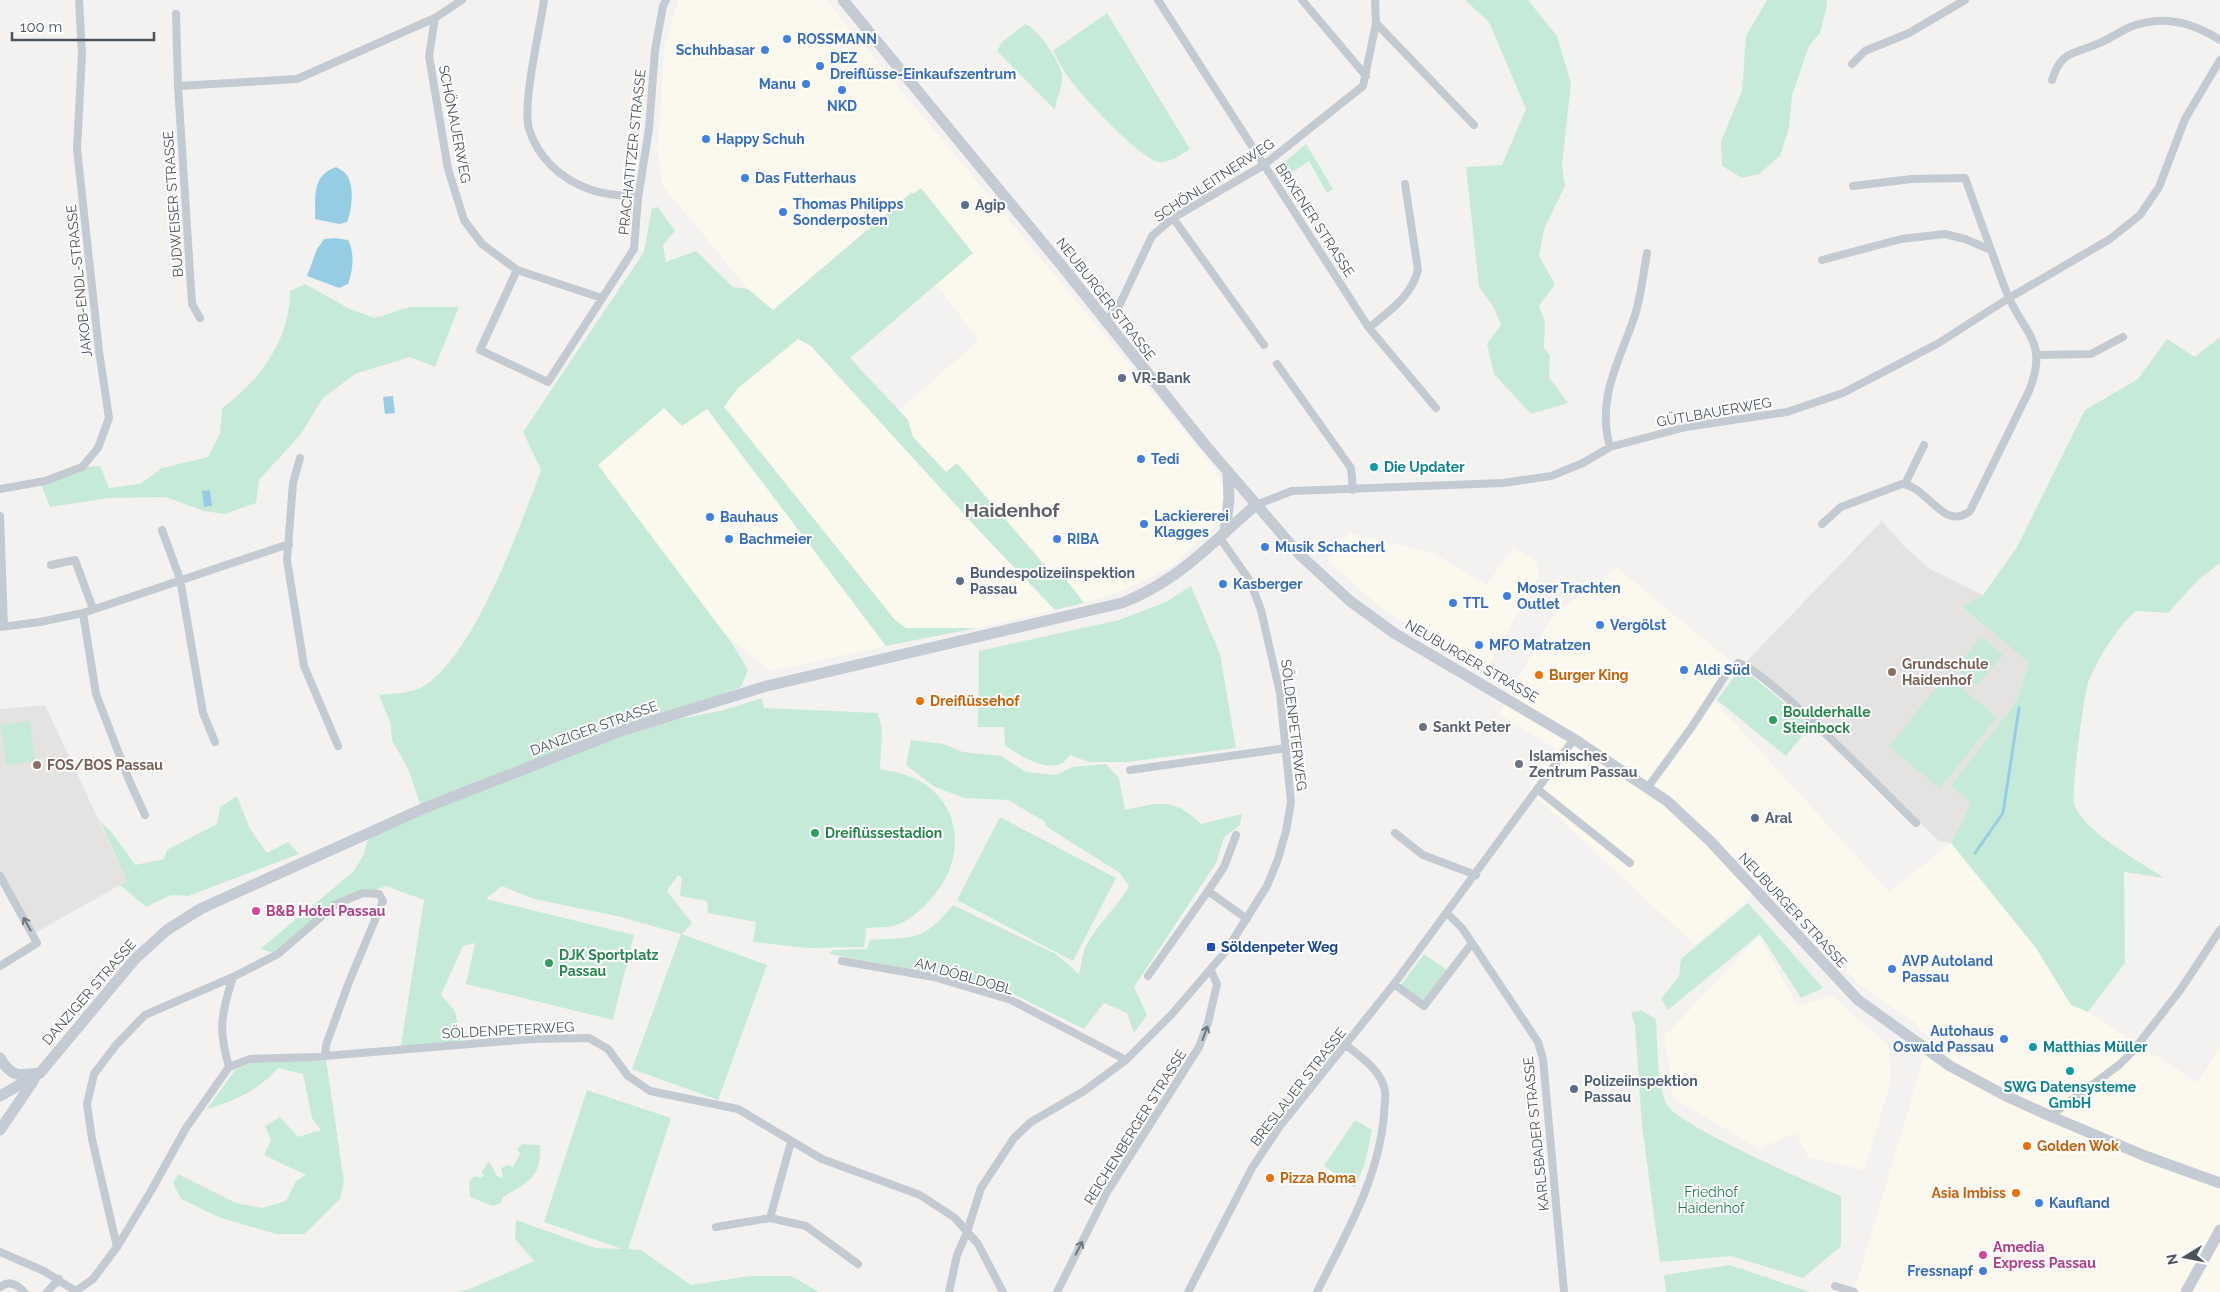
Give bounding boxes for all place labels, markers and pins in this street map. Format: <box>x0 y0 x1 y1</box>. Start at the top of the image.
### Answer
place label: ROSSMANN <box>797 31 877 47</box>
marker: ROSSMANN <box>781 33 793 45</box>
place label: Schuhbasar <box>676 42 756 58</box>
marker: Schuhbasar <box>759 44 771 56</box>
place label: DEZ Dreiflüsse-Einkaufszentrum <box>830 50 1016 82</box>
marker: DEZ Dreiflüsse-Einkaufszentrum <box>814 60 826 72</box>
place label: Manu <box>759 76 796 92</box>
marker: Manu <box>800 78 812 90</box>
marker: NKD <box>836 84 848 96</box>
place label: NKD <box>827 98 857 114</box>
place label: Happy Schuh <box>716 131 805 147</box>
marker: Happy Schuh <box>700 133 712 145</box>
place label: Das Futterhaus <box>755 170 856 186</box>
marker: Das Futterhaus <box>739 172 751 184</box>
place label: Thomas Philipps Sonderposten <box>793 196 903 228</box>
place label: Agip <box>975 197 1006 213</box>
marker: Agip <box>959 199 971 211</box>
marker: Thomas Philipps Sonderposten <box>777 206 789 218</box>
place label: VR-Bank <box>1132 370 1191 386</box>
marker: VR-Bank <box>1116 372 1128 384</box>
place label: Tedi <box>1151 451 1179 467</box>
marker: Tedi <box>1135 453 1147 465</box>
place label: Die Updater <box>1384 459 1465 475</box>
marker: Die Updater <box>1368 461 1380 473</box>
place label: Lackiererei Klagges <box>1154 508 1229 540</box>
place label: Bauhaus <box>720 509 778 525</box>
marker: Bauhaus <box>704 511 716 523</box>
marker: Lackiererei Klagges <box>1138 518 1150 530</box>
place label: Bachmeier <box>739 531 812 547</box>
place label: RIBA <box>1067 531 1100 547</box>
marker: Bachmeier <box>723 533 735 545</box>
marker: RIBA <box>1051 533 1063 545</box>
place label: Musik Schacherl <box>1275 539 1386 555</box>
marker: Musik Schacherl <box>1259 541 1271 553</box>
place label: Bundespolizeiinspektion Passau <box>970 565 1135 597</box>
marker: Bundespolizeiinspektion Passau <box>954 575 966 587</box>
place label: Kasberger <box>1233 576 1303 592</box>
marker: Kasberger <box>1217 578 1229 590</box>
place label: Moser Trachten Outlet <box>1517 580 1621 612</box>
marker: Moser Trachten Outlet <box>1501 590 1513 602</box>
place label: TTL <box>1463 595 1489 611</box>
marker: TTL <box>1447 597 1459 609</box>
place label: Vergölst <box>1610 617 1667 633</box>
marker: Vergölst <box>1594 619 1606 631</box>
place label: MFO Matratzen <box>1489 637 1591 653</box>
marker: MFO Matratzen <box>1473 639 1485 651</box>
place label: Grundschule Haidenhof <box>1902 656 1989 688</box>
place label: Aldi Süd <box>1694 662 1750 678</box>
marker: Aldi Süd <box>1678 664 1690 676</box>
marker: Grundschule Haidenhof <box>1886 666 1898 678</box>
place label: Burger King <box>1549 667 1629 683</box>
marker: Burger King <box>1533 669 1545 681</box>
place label: Dreiflüssehof <box>930 693 1020 709</box>
marker: Dreiflüssehof <box>914 695 926 707</box>
place label: Boulderhalle Steinbock <box>1783 704 1871 736</box>
marker: Boulderhalle Steinbock <box>1767 714 1779 726</box>
place label: Sankt Peter <box>1433 719 1511 735</box>
marker: Sankt Peter <box>1417 721 1429 733</box>
place label: Islamisches Zentrum Passau <box>1529 748 1638 780</box>
place label: FOS/BOS Passau <box>47 757 163 773</box>
marker: Islamisches Zentrum Passau <box>1513 758 1525 770</box>
marker: FOS/BOS Passau <box>31 759 43 771</box>
place label: Aral <box>1765 810 1793 826</box>
marker: Aral <box>1749 812 1761 824</box>
place label: Dreiflüssestadion <box>825 825 942 841</box>
marker: Dreiflüssestadion <box>809 827 821 839</box>
place label: B&B Hotel Passau <box>266 903 386 919</box>
marker: B&B Hotel Passau <box>250 905 262 917</box>
place label: Söldenpeter Weg <box>1221 939 1338 955</box>
marker: Söldenpeter Weg <box>1205 941 1217 953</box>
place label: DJK Sportplatz Passau <box>559 947 659 979</box>
place label: AVP Autoland Passau <box>1902 953 1993 985</box>
marker: DJK Sportplatz Passau <box>543 957 555 969</box>
marker: AVP Autoland Passau <box>1886 963 1898 975</box>
place label: Autohaus Oswald Passau <box>1893 1023 1994 1055</box>
marker: Autohaus Oswald Passau <box>1998 1033 2010 1045</box>
place label: Matthias Müller <box>2043 1039 2148 1055</box>
marker: Matthias Müller <box>2027 1041 2039 1053</box>
marker: SWG Datensysteme GmbH <box>2064 1065 2076 1077</box>
place label: Polizeiinspektion Passau <box>1584 1073 1698 1105</box>
place label: SWG Datensysteme GmbH <box>2004 1079 2137 1111</box>
marker: Polizeiinspektion Passau <box>1568 1083 1580 1095</box>
place label: Golden Wok <box>2037 1138 2119 1154</box>
marker: Golden Wok <box>2021 1140 2033 1152</box>
place label: Pizza Roma <box>1280 1170 1356 1186</box>
marker: Pizza Roma <box>1264 1172 1276 1184</box>
place label: Asia Imbiss <box>1931 1185 2006 1201</box>
marker: Asia Imbiss <box>2010 1187 2022 1199</box>
place label: Kaufland <box>2049 1195 2110 1211</box>
marker: Kaufland <box>2033 1197 2045 1209</box>
place label: Amedia Express Passau <box>1993 1239 2096 1271</box>
marker: Amedia Express Passau <box>1977 1249 1989 1261</box>
place label: Fressnapf <box>1907 1263 1974 1279</box>
marker: Fressnapf <box>1977 1265 1989 1277</box>

